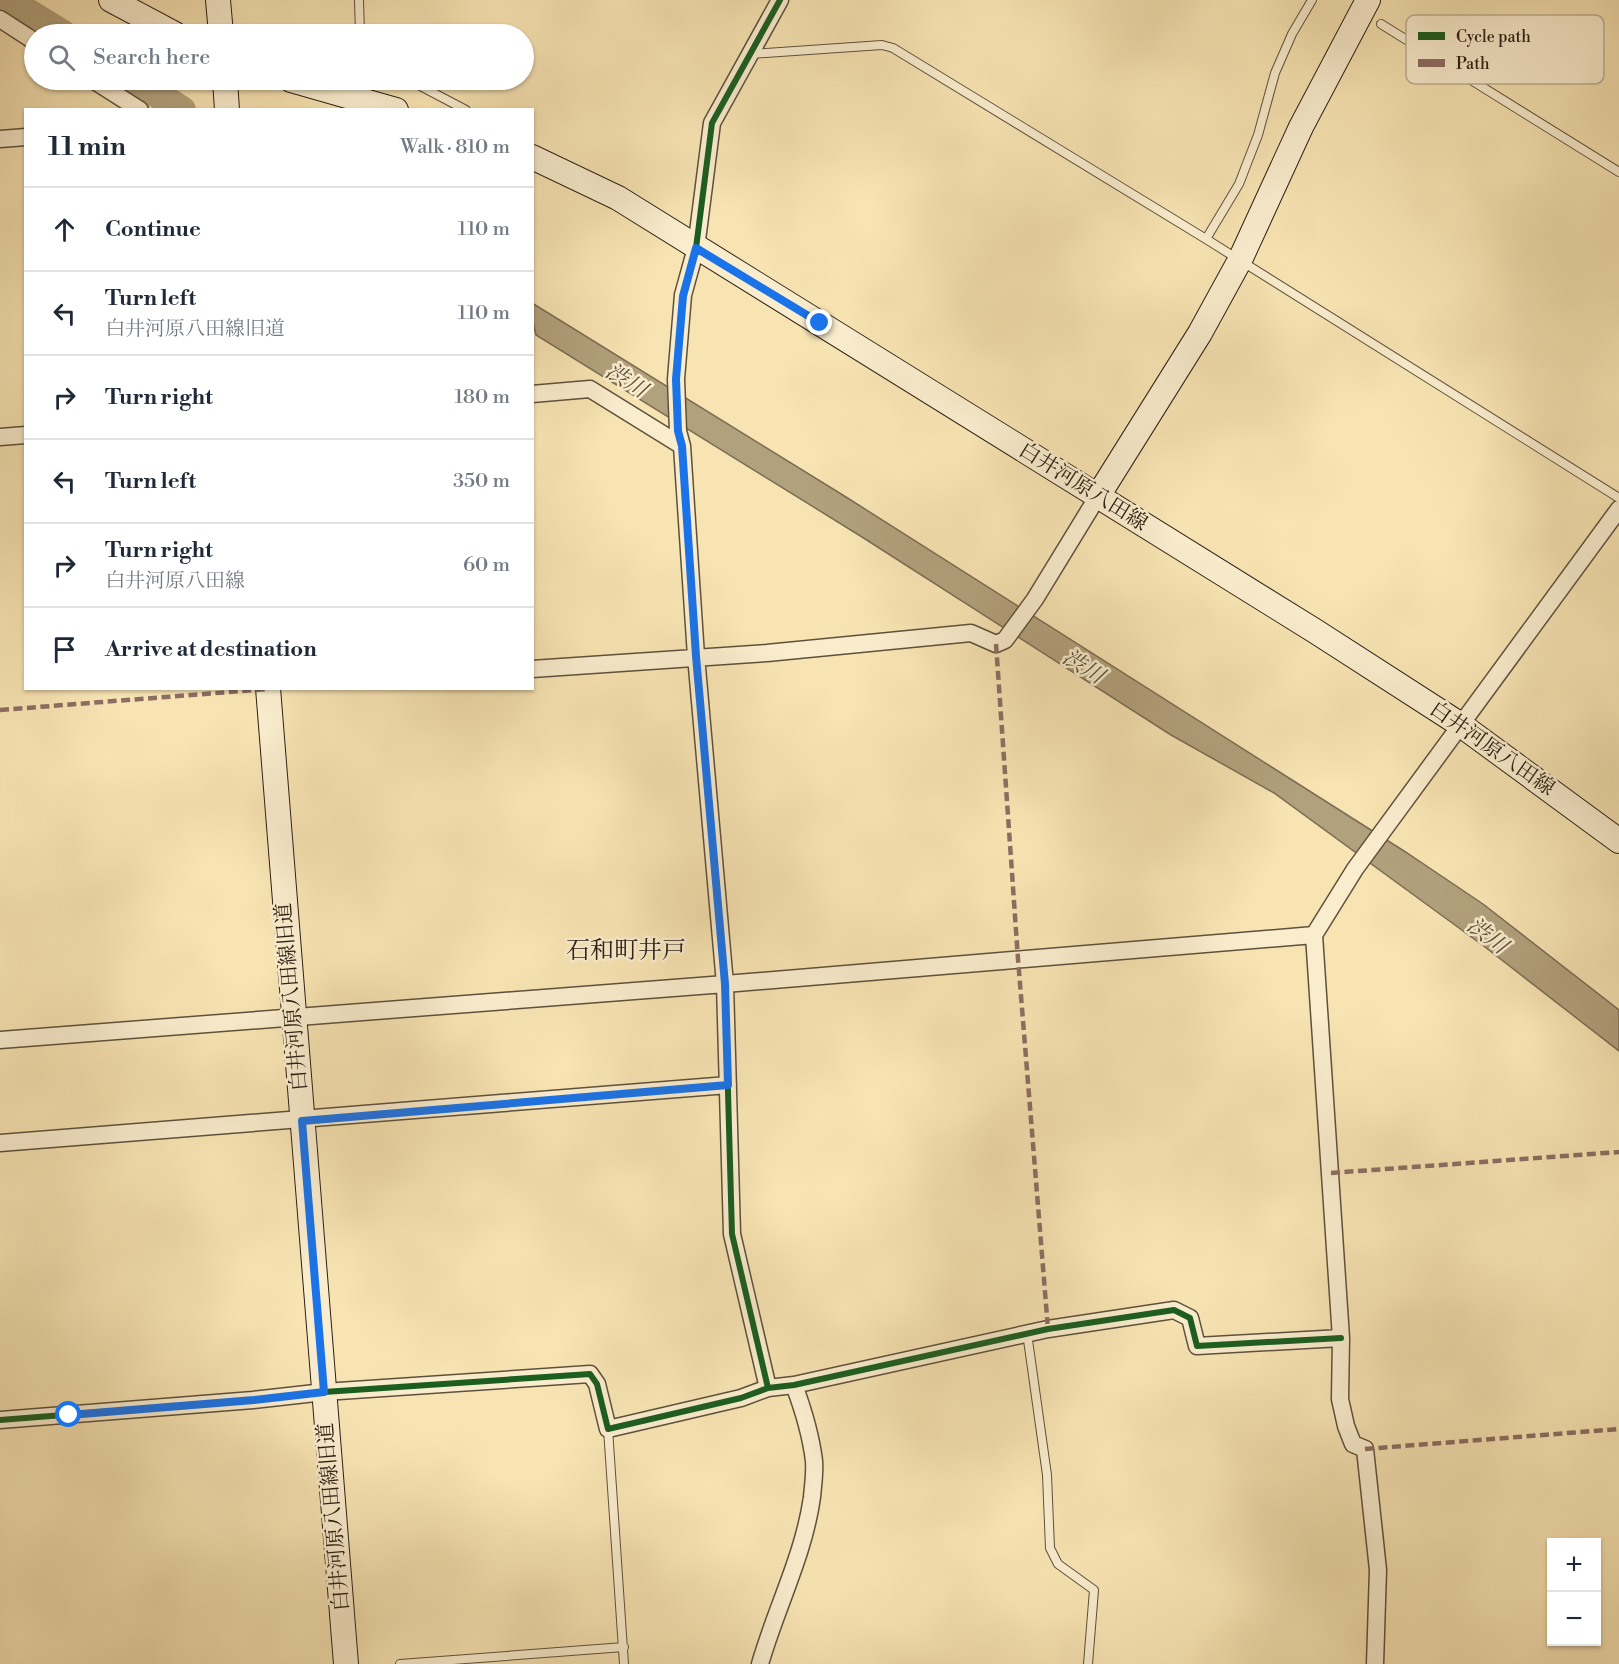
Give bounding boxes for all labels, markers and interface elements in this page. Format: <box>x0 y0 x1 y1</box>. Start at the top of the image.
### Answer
legend <box>1406 15 1604 84</box>
search box <box>24 24 534 90</box>
text: Cycle path <box>1456 27 1531 47</box>
icon: search <box>45 41 78 74</box>
text: Search here <box>93 44 210 71</box>
text: Path <box>1456 54 1490 74</box>
text: 11 min <box>48 131 126 163</box>
text: Walk · 810 m <box>400 135 510 160</box>
icon: ahead <box>48 213 81 246</box>
text: Continue <box>105 216 201 243</box>
text: 110 m <box>458 217 510 242</box>
text: Turn left <box>105 285 196 312</box>
icon: left <box>48 297 81 330</box>
text: 110 m <box>458 301 510 326</box>
route end <box>806 309 832 335</box>
text: 白井河原八田線旧道 <box>105 317 285 342</box>
water label: 渋川 <box>600 358 654 405</box>
icon: right <box>48 381 81 414</box>
text: Turn right <box>105 384 213 411</box>
text: 180 m <box>455 385 510 410</box>
street label: 白井河原八田線 <box>1014 437 1152 537</box>
icon: left <box>48 465 81 498</box>
text: Turn left <box>105 468 196 495</box>
text: 350 m <box>453 469 510 494</box>
text: Turn right <box>105 537 213 564</box>
icon: right <box>48 549 81 582</box>
text: 60 m <box>463 553 510 578</box>
text: 白井河原八田線 <box>105 569 245 594</box>
icon: arrive <box>48 633 81 666</box>
text: Arrive at destination <box>105 636 317 663</box>
water label: 渋川 <box>1057 644 1111 691</box>
street label: 白井河原八田線 <box>1424 696 1560 802</box>
street label: 白井河原八田線旧道 <box>271 902 313 1092</box>
water label: 渋川 <box>1461 912 1514 961</box>
district label: 石和町井戸 <box>566 936 686 966</box>
route start <box>55 1401 81 1427</box>
street label: 白井河原八田線旧道 <box>313 1422 355 1612</box>
map controls <box>1547 1538 1601 1646</box>
button: + <box>1547 1538 1601 1592</box>
button: − <box>1547 1592 1601 1646</box>

